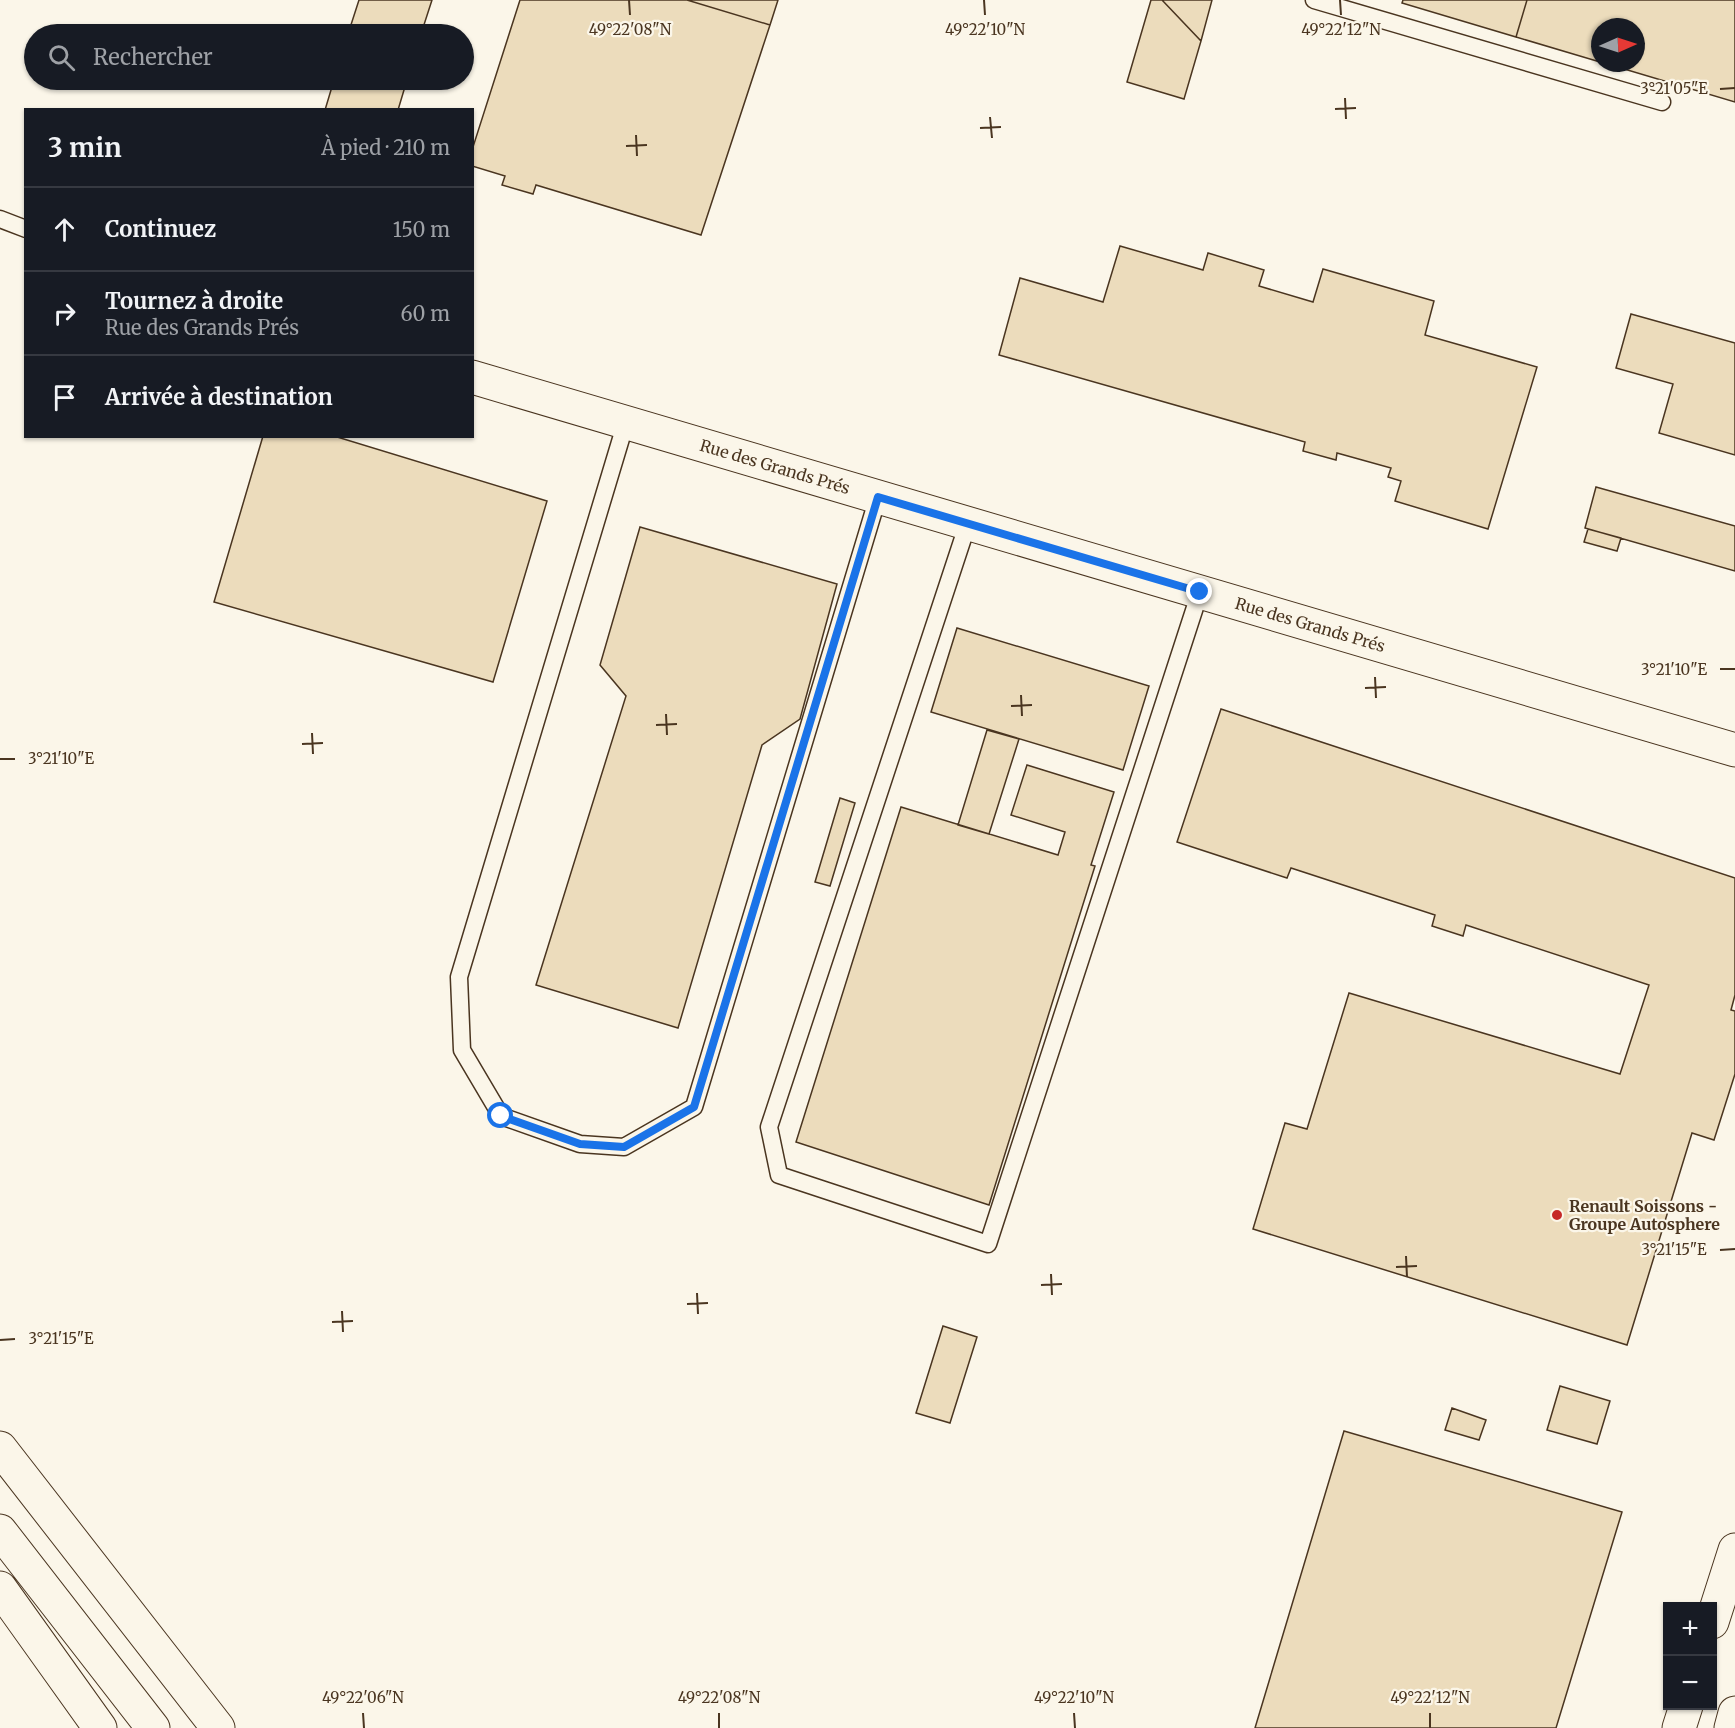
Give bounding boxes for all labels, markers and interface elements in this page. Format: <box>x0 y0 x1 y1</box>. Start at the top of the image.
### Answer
north arrow <box>1591 18 1645 72</box>
text: 49°22'08"N <box>589 20 672 39</box>
text: 49°22'10"N <box>945 20 1025 39</box>
text: 49°22'12"N <box>1301 20 1381 39</box>
search box <box>24 24 474 90</box>
icon: search <box>45 41 78 74</box>
text: Rechercher <box>93 43 213 71</box>
text: 3°21'05"E <box>1640 79 1708 98</box>
text: 3 min <box>48 131 122 164</box>
text: À pied · 210 m <box>321 135 450 160</box>
icon: ahead <box>48 213 81 246</box>
text: Continuez <box>105 215 216 243</box>
text: 150 m <box>393 217 450 242</box>
text: Tournez à droite <box>105 287 283 315</box>
icon: right <box>48 297 81 330</box>
text: 60 m <box>400 301 450 326</box>
text: Rue des Grands Prés <box>105 315 299 340</box>
icon: arrive <box>48 381 81 414</box>
text: Arrivée à destination <box>105 383 333 411</box>
street label: Rue des Grands Prés <box>698 435 853 498</box>
route end <box>1186 578 1212 604</box>
street label: Rue des Grands Prés <box>1233 593 1388 656</box>
text: 3°21'10"E <box>1641 660 1708 679</box>
text: 3°21'10"E <box>28 749 95 768</box>
route start <box>487 1102 513 1128</box>
place label: Renault Soissons - Groupe Autosphere <box>1569 1196 1720 1234</box>
marker: Renault Soissons - Groupe Autosphere <box>1550 1208 1564 1222</box>
text: 3°21'15"E <box>1642 1240 1707 1259</box>
text: 3°21'15"E <box>29 1329 94 1348</box>
map controls <box>1663 1602 1717 1710</box>
button: + <box>1663 1602 1717 1656</box>
button: − <box>1663 1656 1717 1710</box>
text: 49°22'06"N <box>322 1688 404 1707</box>
text: 49°22'08"N <box>678 1688 761 1707</box>
text: 49°22'10"N <box>1034 1688 1114 1707</box>
text: 49°22'12"N <box>1390 1688 1470 1707</box>

